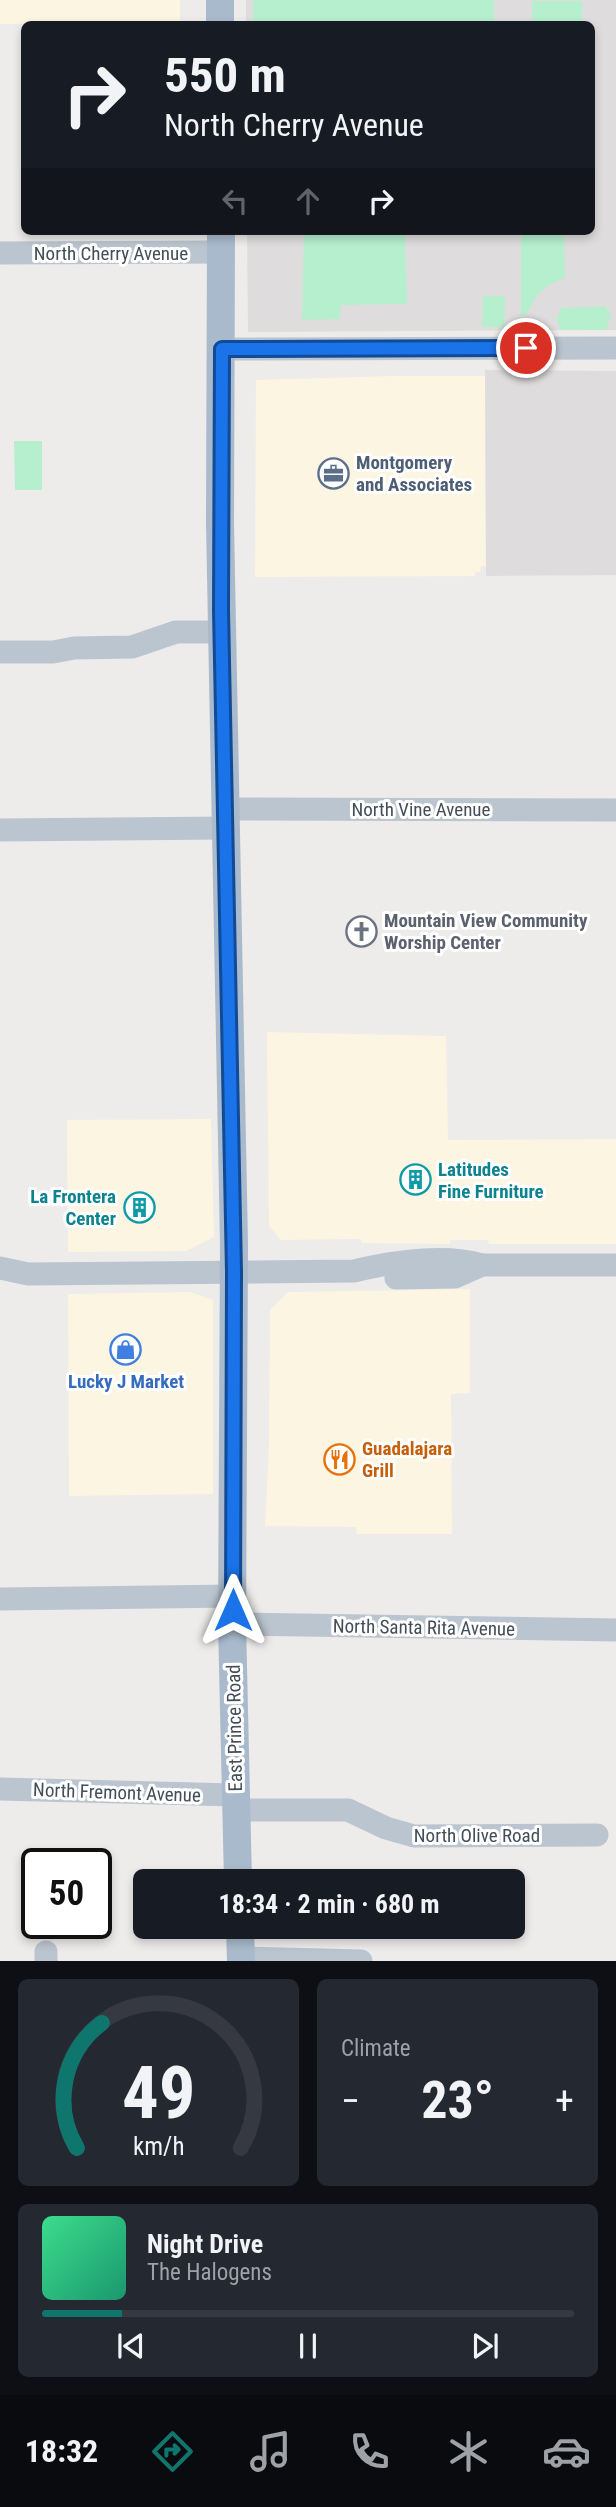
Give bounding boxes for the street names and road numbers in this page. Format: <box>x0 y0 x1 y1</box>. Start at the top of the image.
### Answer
street label: North Cherry Avenue <box>34 242 188 265</box>
street label: North Vine Avenue <box>352 798 491 821</box>
street label: North Santa Rita Avenue <box>333 1614 515 1641</box>
street label: East Prince Road <box>222 1664 247 1792</box>
street label: North Fremont Avenue <box>33 1778 201 1807</box>
street label: North Olive Road <box>414 1824 540 1847</box>

